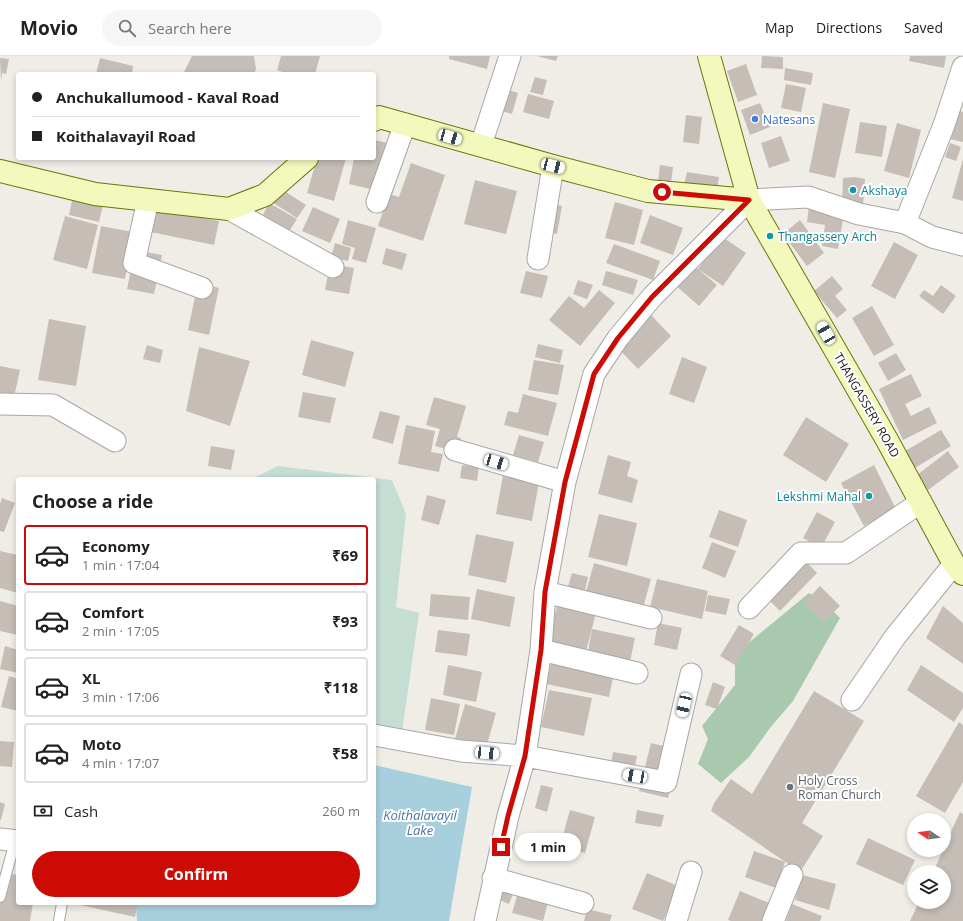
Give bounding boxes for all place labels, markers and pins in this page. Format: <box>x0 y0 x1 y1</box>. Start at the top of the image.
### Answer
place label: Natesans <box>763 111 815 128</box>
marker: Natesans <box>750 114 760 124</box>
place label: Akshaya <box>861 182 907 199</box>
marker: Akshaya <box>848 185 858 195</box>
place label: Thangassery Arch <box>778 228 877 245</box>
marker: Thangassery Arch <box>765 231 775 241</box>
place label: Lekshmi Mahal <box>777 488 861 505</box>
marker: Lekshmi Mahal <box>864 491 874 501</box>
place label: Holy Cross Roman Church <box>798 772 881 803</box>
marker: Holy Cross Roman Church <box>785 782 795 792</box>

